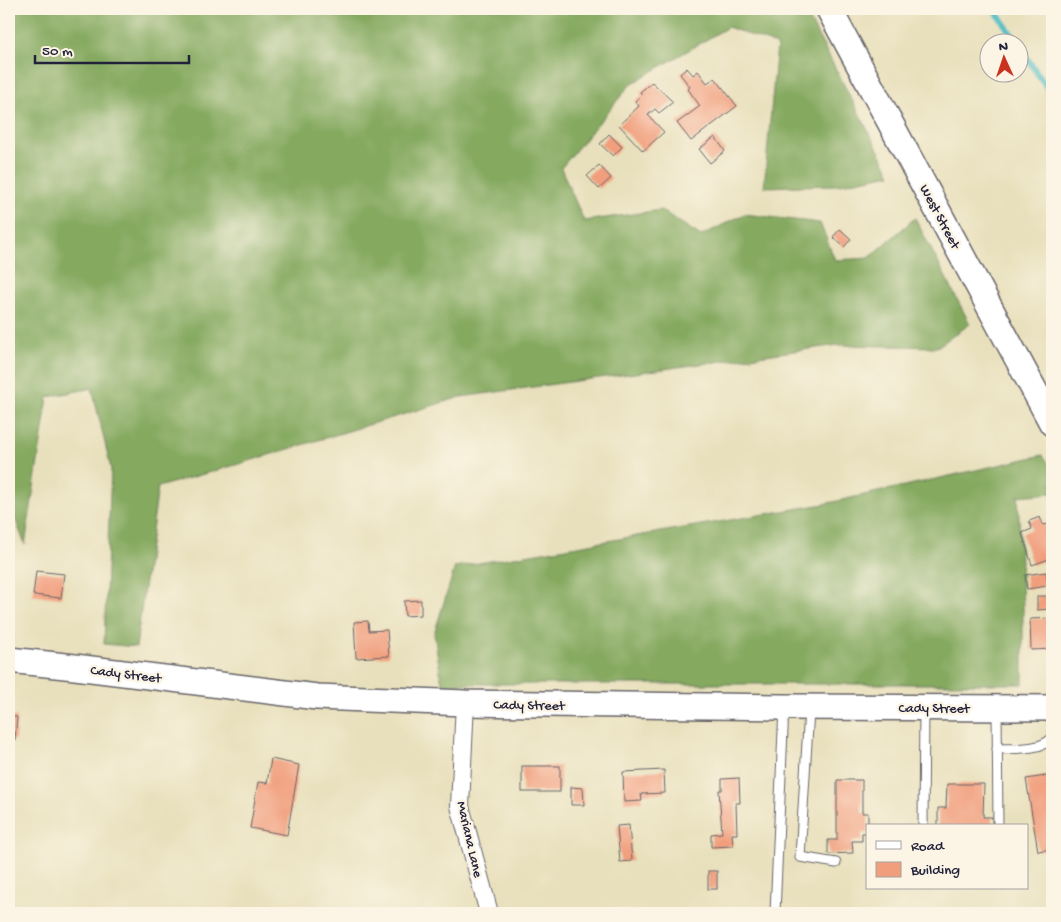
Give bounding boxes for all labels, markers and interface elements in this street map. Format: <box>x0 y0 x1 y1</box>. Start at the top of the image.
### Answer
scale bar <box>35 32 189 64</box>
north arrow <box>978 32 1028 82</box>
text: N <box>998 39 1008 56</box>
text: 50 m <box>42 43 73 61</box>
street label: West Street <box>915 182 963 253</box>
street label: Cady Street <box>89 663 163 688</box>
street label: Cady Street <box>493 697 566 716</box>
street label: Cady Street <box>898 701 971 718</box>
street label: Mariana Lane <box>452 800 486 880</box>
legend <box>866 824 1028 890</box>
text: Road <box>911 838 945 856</box>
text: Building <box>910 862 960 880</box>

